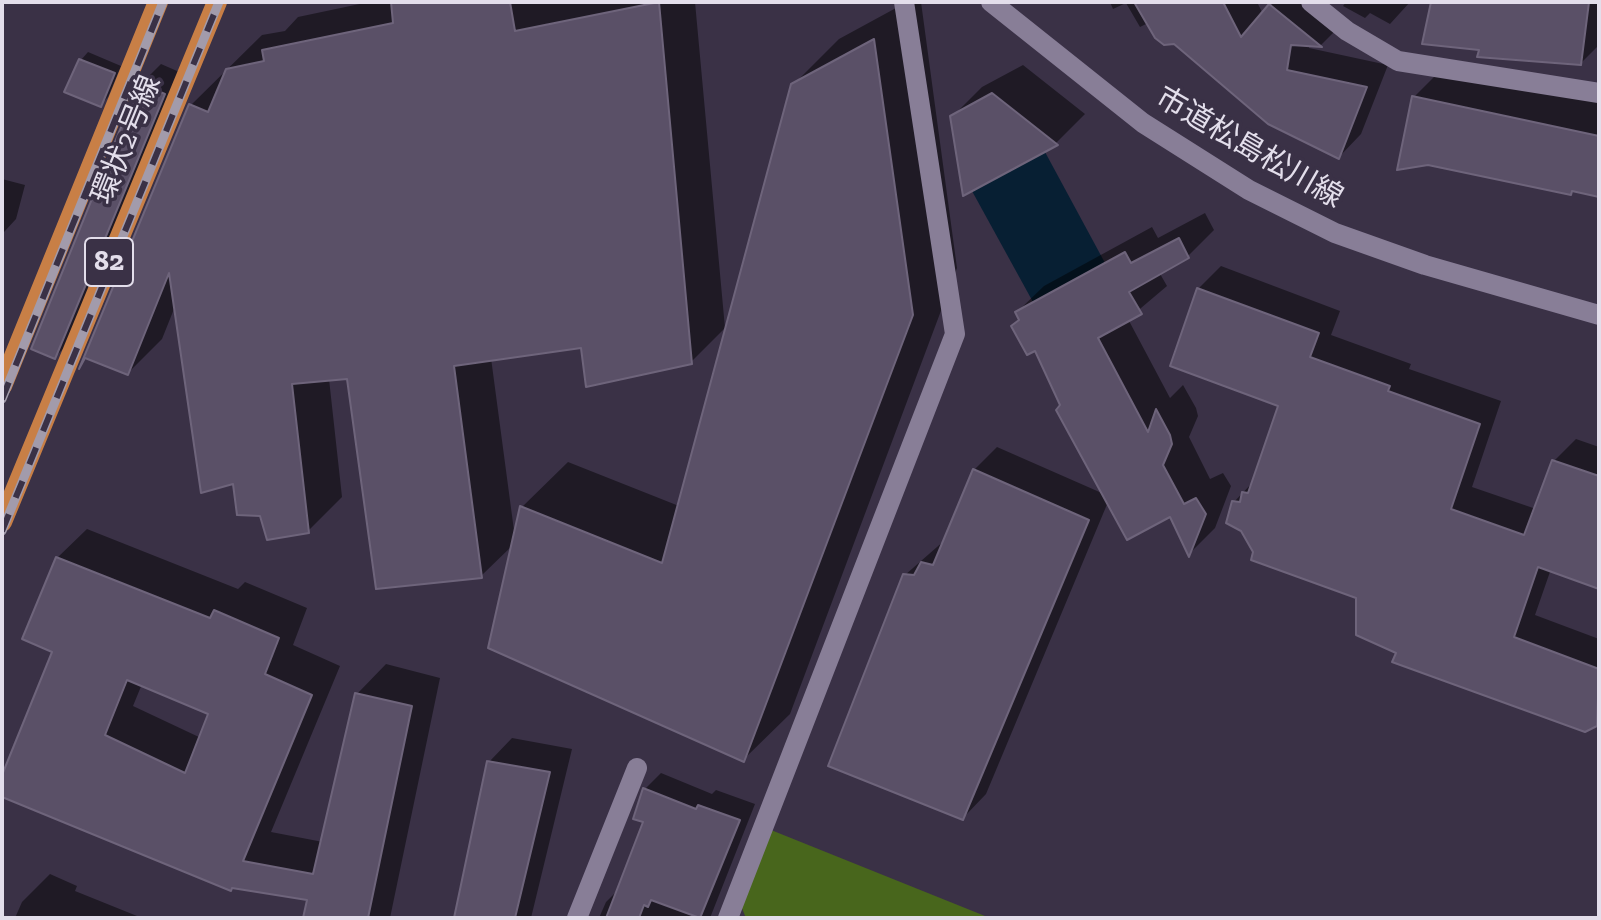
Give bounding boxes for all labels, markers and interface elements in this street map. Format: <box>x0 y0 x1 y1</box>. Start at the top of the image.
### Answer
street label: 環状2号線 <box>85 70 169 210</box>
street label: 市道松島松川線 <box>1149 80 1349 216</box>
road number: 82 <box>85 238 133 286</box>

